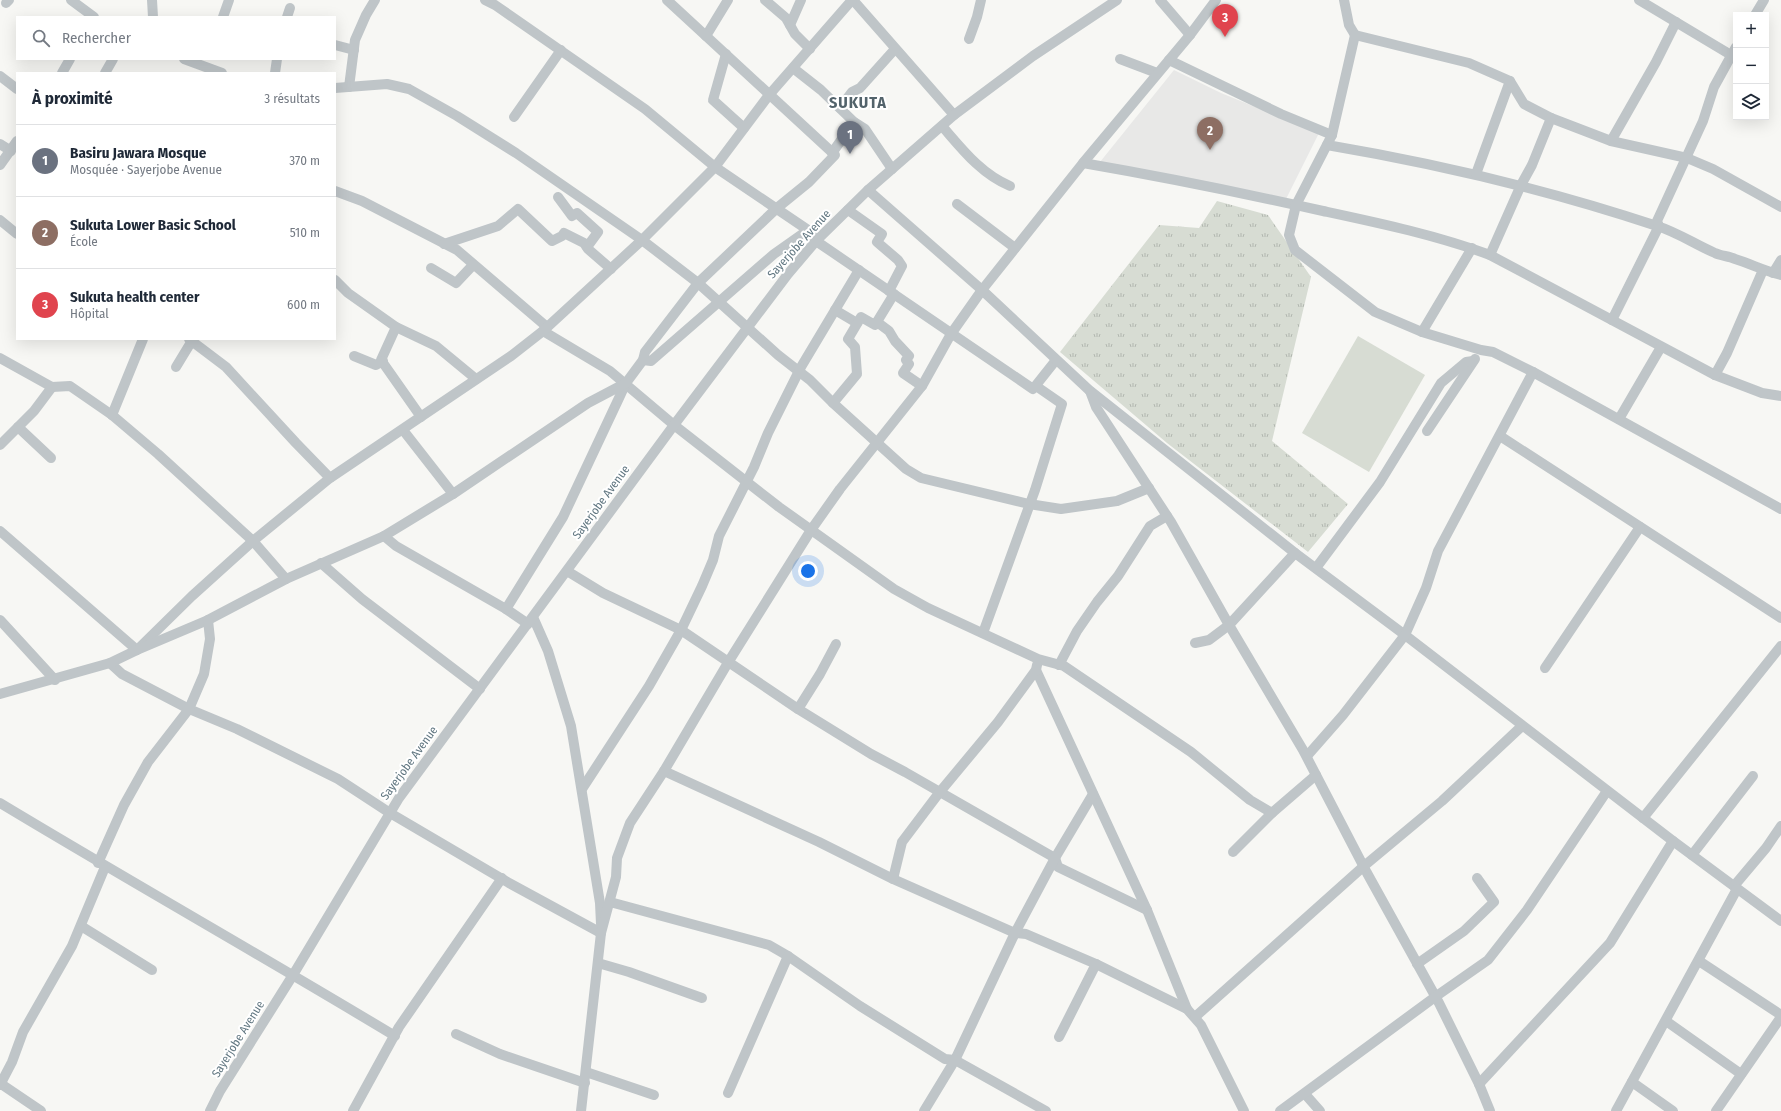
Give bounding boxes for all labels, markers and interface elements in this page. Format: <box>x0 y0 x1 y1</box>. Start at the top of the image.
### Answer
pin: 3 <box>1212 4 1238 37</box>
map controls <box>1733 12 1769 120</box>
button: + <box>1733 12 1769 48</box>
search box <box>16 16 336 60</box>
icon: search <box>30 27 52 49</box>
text: Rechercher <box>62 29 131 47</box>
button: − <box>1733 48 1769 84</box>
button: layers <box>1733 84 1769 120</box>
text: À proximité <box>32 88 113 109</box>
text: 3 résultats <box>264 91 320 106</box>
district label: SUKUTA <box>829 93 887 112</box>
pin: 2 <box>1197 117 1223 150</box>
pin: 1 <box>837 121 863 154</box>
text: Basiru Jawara Mosque <box>70 144 206 162</box>
text: 1 <box>42 153 48 168</box>
text: 370 m <box>289 153 320 168</box>
text: Mosquée · Sayerjobe Avenue <box>70 162 222 177</box>
street label: Sayerjobe Avenue <box>765 207 834 281</box>
text: Sukuta Lower Basic School <box>70 216 236 234</box>
text: 2 <box>42 225 48 240</box>
text: 510 m <box>290 225 320 240</box>
text: École <box>70 234 98 249</box>
text: Sukuta health center <box>70 288 199 306</box>
text: 3 <box>42 297 48 312</box>
text: 600 m <box>287 297 320 312</box>
text: Hôpital <box>70 306 109 321</box>
street label: Sayerjobe Avenue <box>570 462 632 542</box>
your location <box>798 561 818 581</box>
street label: Sayerjobe Avenue <box>378 723 440 803</box>
street label: Sayerjobe Avenue <box>209 998 267 1080</box>

